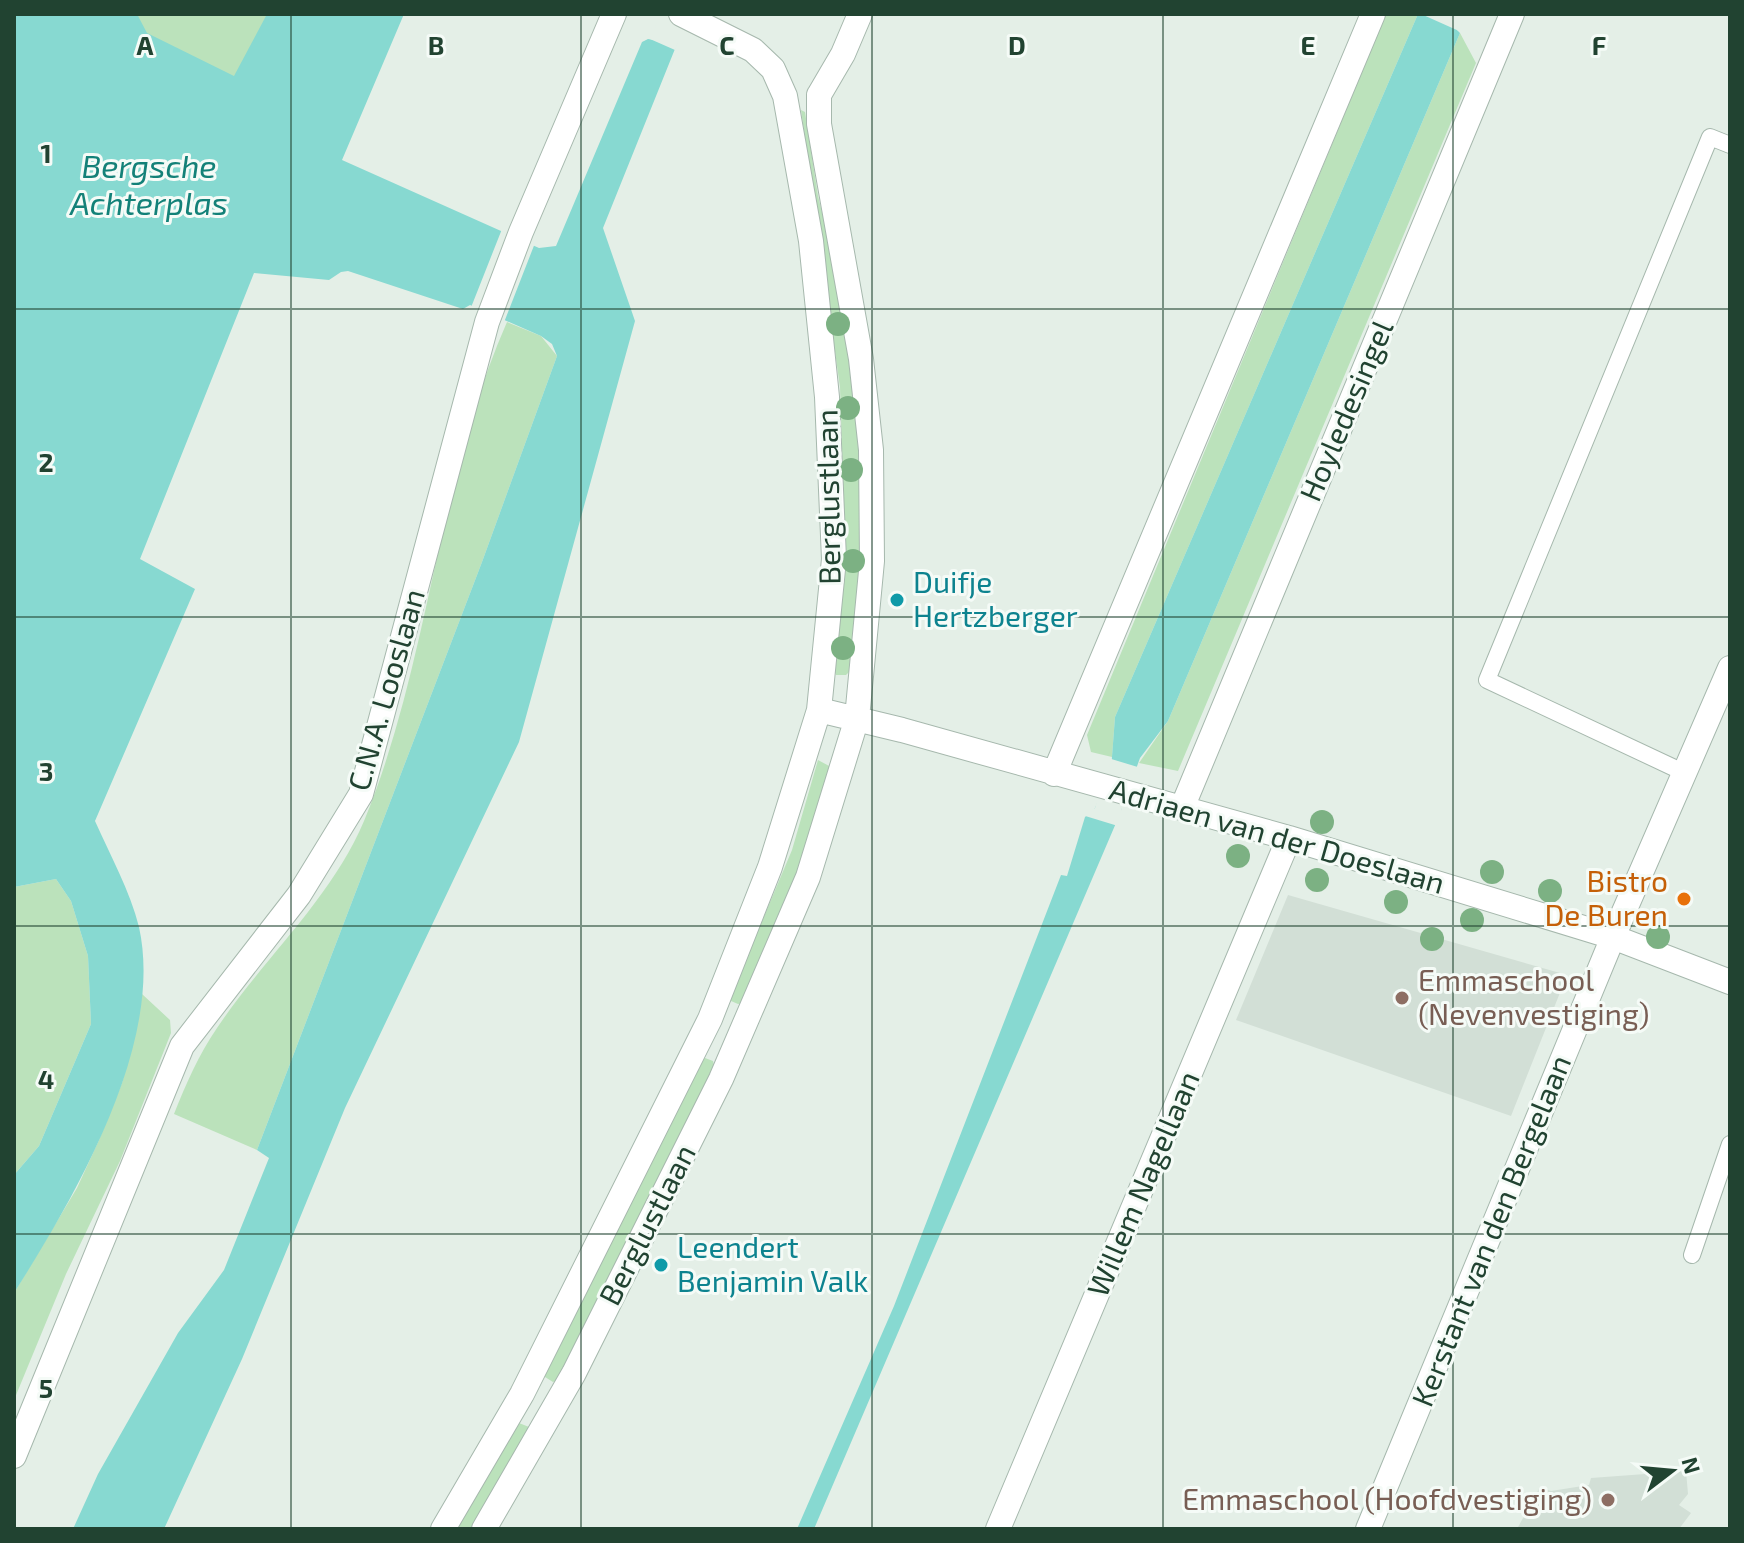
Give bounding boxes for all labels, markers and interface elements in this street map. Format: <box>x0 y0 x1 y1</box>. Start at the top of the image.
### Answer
text: A <box>137 29 154 60</box>
text: B <box>428 29 444 60</box>
text: C <box>719 29 735 60</box>
text: D <box>1008 29 1026 60</box>
text: E <box>1300 29 1316 60</box>
text: F <box>1592 29 1606 60</box>
text: 1 <box>40 137 52 168</box>
water label: Bergsche Achterplas <box>69 146 228 222</box>
street label: Hoyledesingel <box>1291 314 1399 506</box>
street label: Berglustlaan <box>807 409 847 585</box>
text: 2 <box>38 446 54 477</box>
place label: Duifje Hertzberger <box>913 563 1078 633</box>
street label: C.N.A. Looslaan <box>339 584 431 794</box>
marker: Duifje Hertzberger <box>888 591 906 609</box>
text: 3 <box>39 755 53 786</box>
street label: Adriaen van der Doeslaan <box>1106 770 1449 900</box>
place label: Bistro De Buren <box>1544 862 1668 932</box>
marker: Bistro De Buren <box>1675 890 1693 908</box>
place label: Emmaschool (Nevenvestiging) <box>1418 961 1650 1031</box>
marker: Emmaschool (Nevenvestiging) <box>1393 989 1411 1007</box>
street label: Kerstant van den Bergelaan <box>1403 1049 1577 1411</box>
text: 4 <box>38 1063 54 1094</box>
street label: Willem Nagellaan <box>1078 1065 1206 1301</box>
street label: Berglustlaan <box>590 1138 702 1310</box>
place label: Leendert Benjamin Valk <box>677 1228 868 1298</box>
marker: Leendert Benjamin Valk <box>652 1256 670 1274</box>
text: 5 <box>39 1372 53 1403</box>
north arrow <box>1632 1431 1712 1511</box>
text: N <box>1678 1454 1707 1476</box>
place label: Emmaschool (Hoofdvestiging) <box>1182 1480 1592 1516</box>
marker: Emmaschool (Hoofdvestiging) <box>1599 1491 1617 1509</box>

